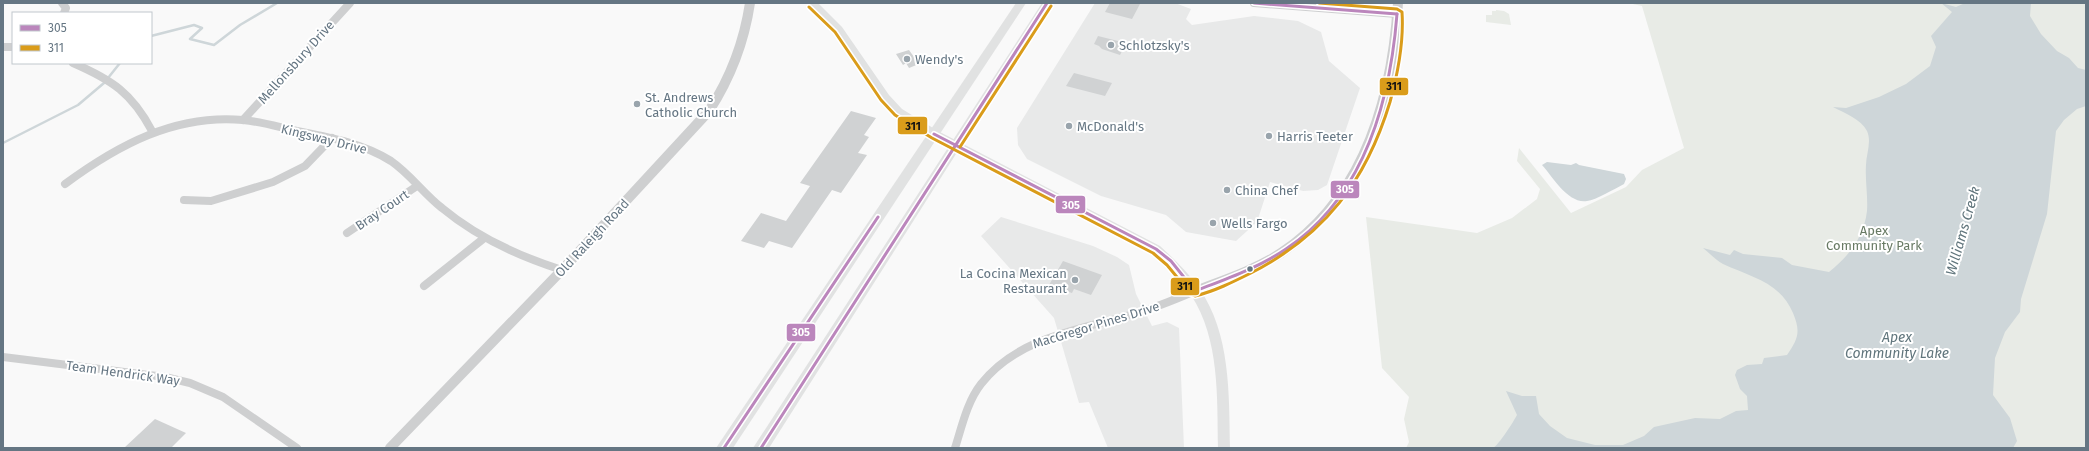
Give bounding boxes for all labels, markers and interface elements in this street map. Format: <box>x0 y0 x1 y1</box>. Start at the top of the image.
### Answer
legend <box>12 12 152 64</box>
street label: Mellonsbury Drive <box>255 17 337 107</box>
text: 305 <box>48 21 67 35</box>
place label: Schlotzsky's <box>1119 38 1189 53</box>
marker: Schlotzsky's <box>1106 40 1116 50</box>
text: 311 <box>48 41 64 55</box>
place label: Wendy's <box>915 52 963 67</box>
marker: Wendy's <box>902 54 912 64</box>
line badge: 311 <box>1379 77 1409 96</box>
text: 311 <box>1385 80 1402 93</box>
place label: St. Andrews Catholic Church <box>645 90 737 120</box>
marker: St. Andrews Catholic Church <box>632 99 642 109</box>
line badge: 311 <box>897 116 928 135</box>
place label: McDonald's <box>1077 119 1144 134</box>
text: 311 <box>904 120 921 133</box>
street label: Kingsway Drive <box>280 121 368 157</box>
marker: McDonald's <box>1064 121 1074 131</box>
place label: Harris Teeter <box>1277 129 1353 144</box>
marker: Harris Teeter <box>1264 131 1274 141</box>
line badge: 305 <box>1330 180 1360 199</box>
place label: China Chef <box>1235 183 1299 198</box>
text: 305 <box>1335 183 1354 196</box>
water label: Williams Creek <box>1942 184 1984 277</box>
marker: China Chef <box>1222 185 1232 195</box>
street label: Bray Court <box>352 187 412 233</box>
line badge: 305 <box>1055 195 1086 214</box>
street label: Old Raleigh Road <box>552 196 632 280</box>
text: 305 <box>1061 199 1080 212</box>
place label: Wells Fargo <box>1221 216 1287 231</box>
marker: Wells Fargo <box>1208 218 1218 228</box>
park label: Apex Community Park <box>1826 223 1922 253</box>
unlabelled marker <box>1245 264 1255 274</box>
place label: La Cocina Mexican Restaurant <box>960 266 1067 296</box>
marker: La Cocina Mexican Restaurant <box>1070 275 1080 285</box>
line badge: 311 <box>1170 277 1200 296</box>
text: 311 <box>1176 280 1193 293</box>
street label: MacGregor Pines Drive <box>1031 299 1161 351</box>
line badge: 305 <box>786 323 816 342</box>
text: 305 <box>791 326 810 339</box>
water label: Apex Community Lake <box>1845 329 1949 362</box>
street label: Team Hendrick Way <box>65 358 181 388</box>

